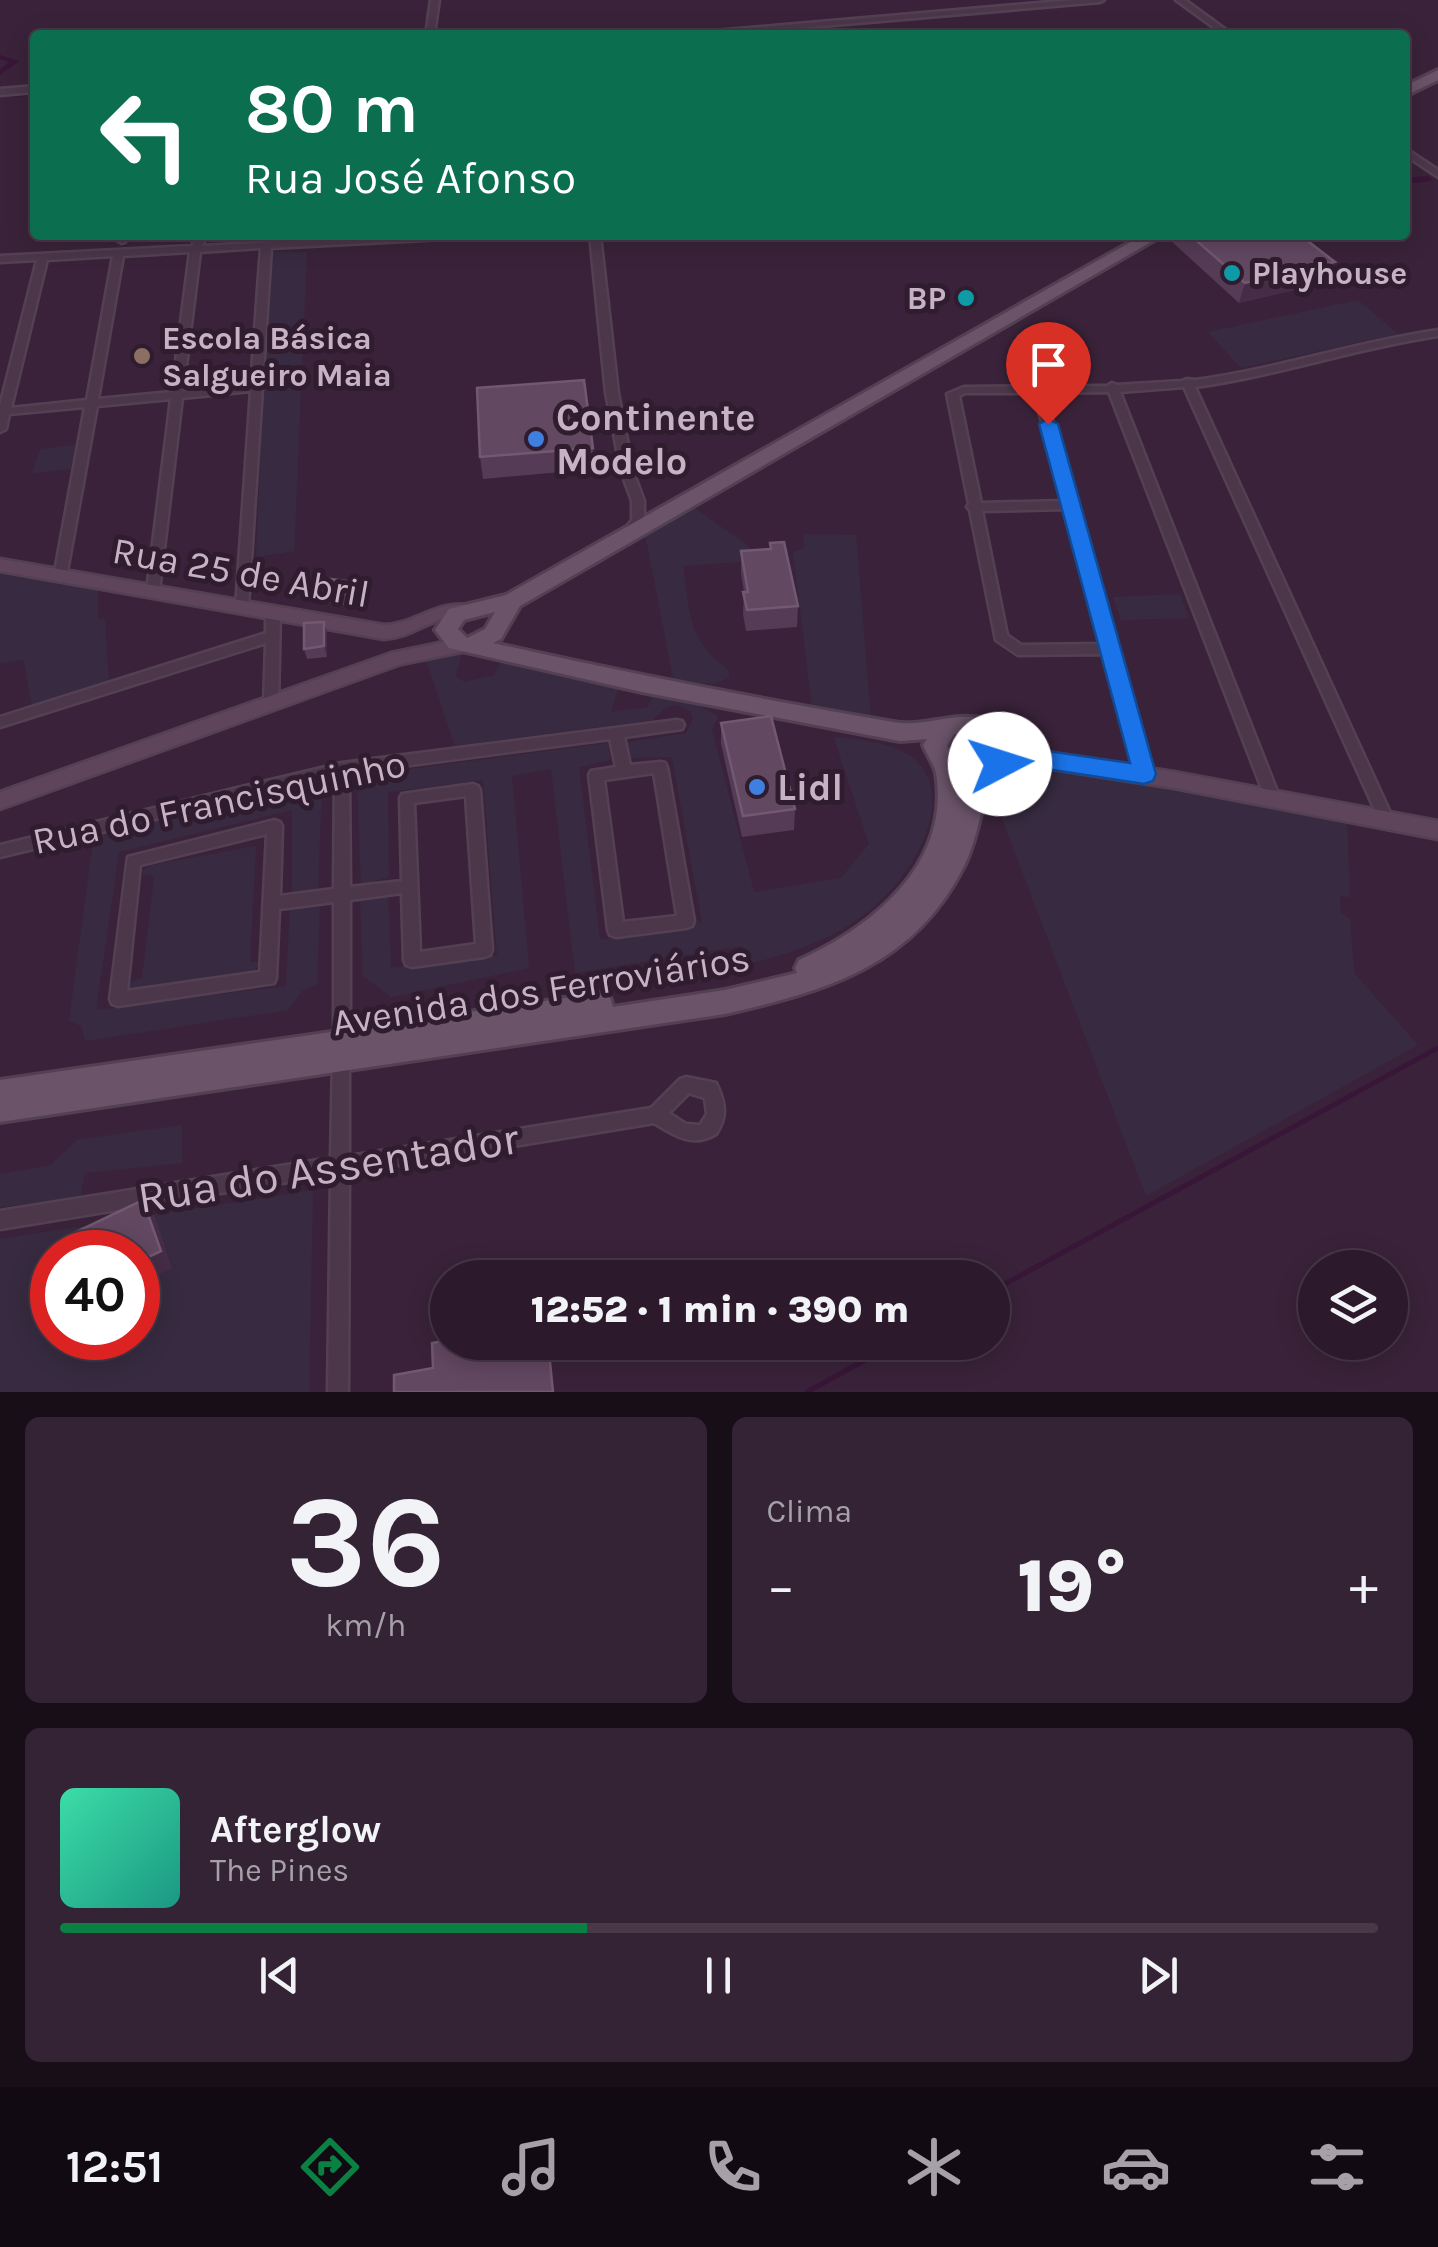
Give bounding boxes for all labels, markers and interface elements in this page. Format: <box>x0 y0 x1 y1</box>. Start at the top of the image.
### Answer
text: 80 m <box>245 68 419 150</box>
icon: left <box>80 70 210 200</box>
text: Rua José Afonso <box>245 152 576 204</box>
place label: Playhouse <box>1252 255 1407 292</box>
marker: Playhouse <box>1221 262 1243 284</box>
place label: BP <box>907 280 946 317</box>
marker: BP <box>955 287 977 309</box>
place label: Escola Básica Salgueiro Maia <box>162 320 392 394</box>
pin <box>1006 322 1091 425</box>
icon: arrive <box>1021 337 1076 392</box>
marker: Escola Básica Salgueiro Maia <box>131 345 153 367</box>
place label: Continente Modelo <box>556 395 755 484</box>
marker: Continente Modelo <box>525 428 547 450</box>
street label: Rua 25 de Abril <box>109 528 373 617</box>
position arrow <box>948 712 1052 816</box>
street label: Rua do Francisquinho <box>29 741 410 864</box>
place label: Lidl <box>777 765 843 810</box>
marker: Lidl <box>746 776 768 798</box>
street label: Avenida dos Ferroviários <box>329 935 753 1046</box>
street label: Rua do Assentador <box>134 1112 523 1224</box>
speed limit sign: 40 <box>30 1230 160 1360</box>
map controls <box>1298 1250 1408 1360</box>
button: layers <box>1298 1250 1408 1360</box>
text: 12:52 · 1 min · 390 m <box>531 1287 909 1332</box>
text: 36 <box>286 1466 446 1618</box>
text: Clima <box>767 1493 852 1530</box>
text: 19° <box>1017 1542 1127 1630</box>
text: − <box>767 1554 795 1618</box>
text: + <box>1349 1554 1378 1618</box>
text: km/h <box>325 1607 406 1644</box>
text: Afterglow <box>210 1807 381 1852</box>
text: The Pines <box>210 1852 349 1889</box>
icon: previous <box>252 1948 307 2003</box>
icon: pause <box>691 1948 746 2003</box>
icon: next <box>1131 1948 1186 2003</box>
icon: directions <box>295 2132 365 2202</box>
icon: music <box>496 2132 566 2202</box>
icon: phone <box>698 2132 768 2202</box>
icon: climate <box>899 2132 969 2202</box>
icon: car <box>1101 2132 1171 2202</box>
icon: filters <box>1302 2132 1372 2202</box>
text: 12:51 <box>66 2141 163 2193</box>

